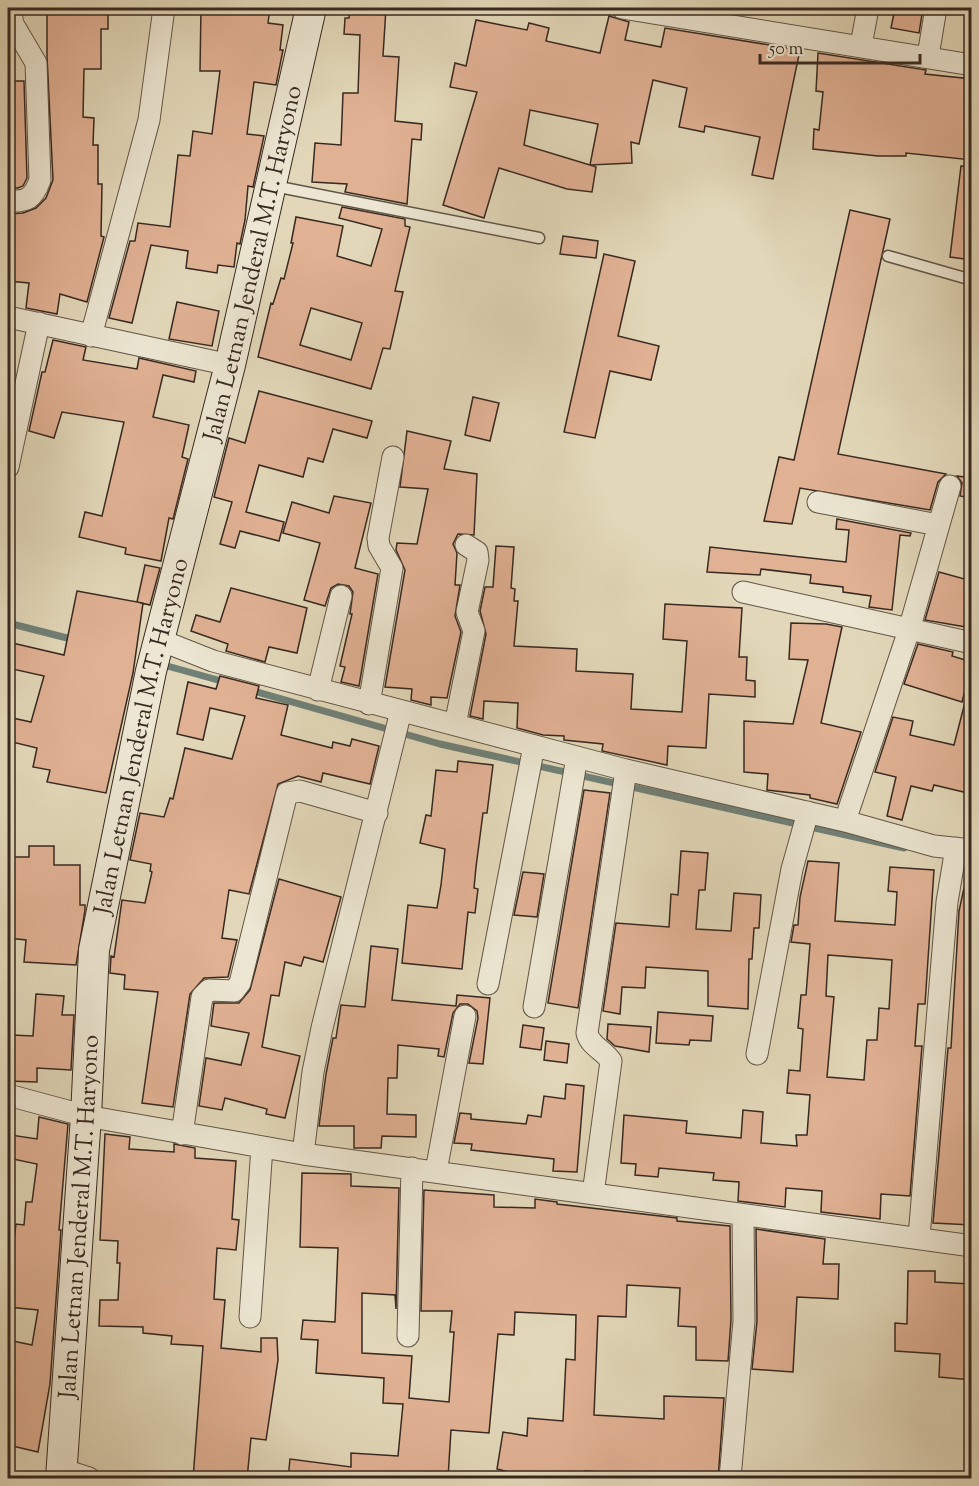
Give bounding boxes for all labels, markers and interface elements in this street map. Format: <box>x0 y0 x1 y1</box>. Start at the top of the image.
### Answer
scale bar <box>760 27 920 65</box>
text: 50 m <box>768 37 804 63</box>
street label: Jalan Letnan Jenderal M.T. Haryono <box>195 82 312 447</box>
street label: Jalan Letnan Jenderal M.T. Haryono <box>86 555 198 920</box>
street label: Jalan Letnan Jenderal M.T. Haryono <box>51 1034 109 1402</box>

